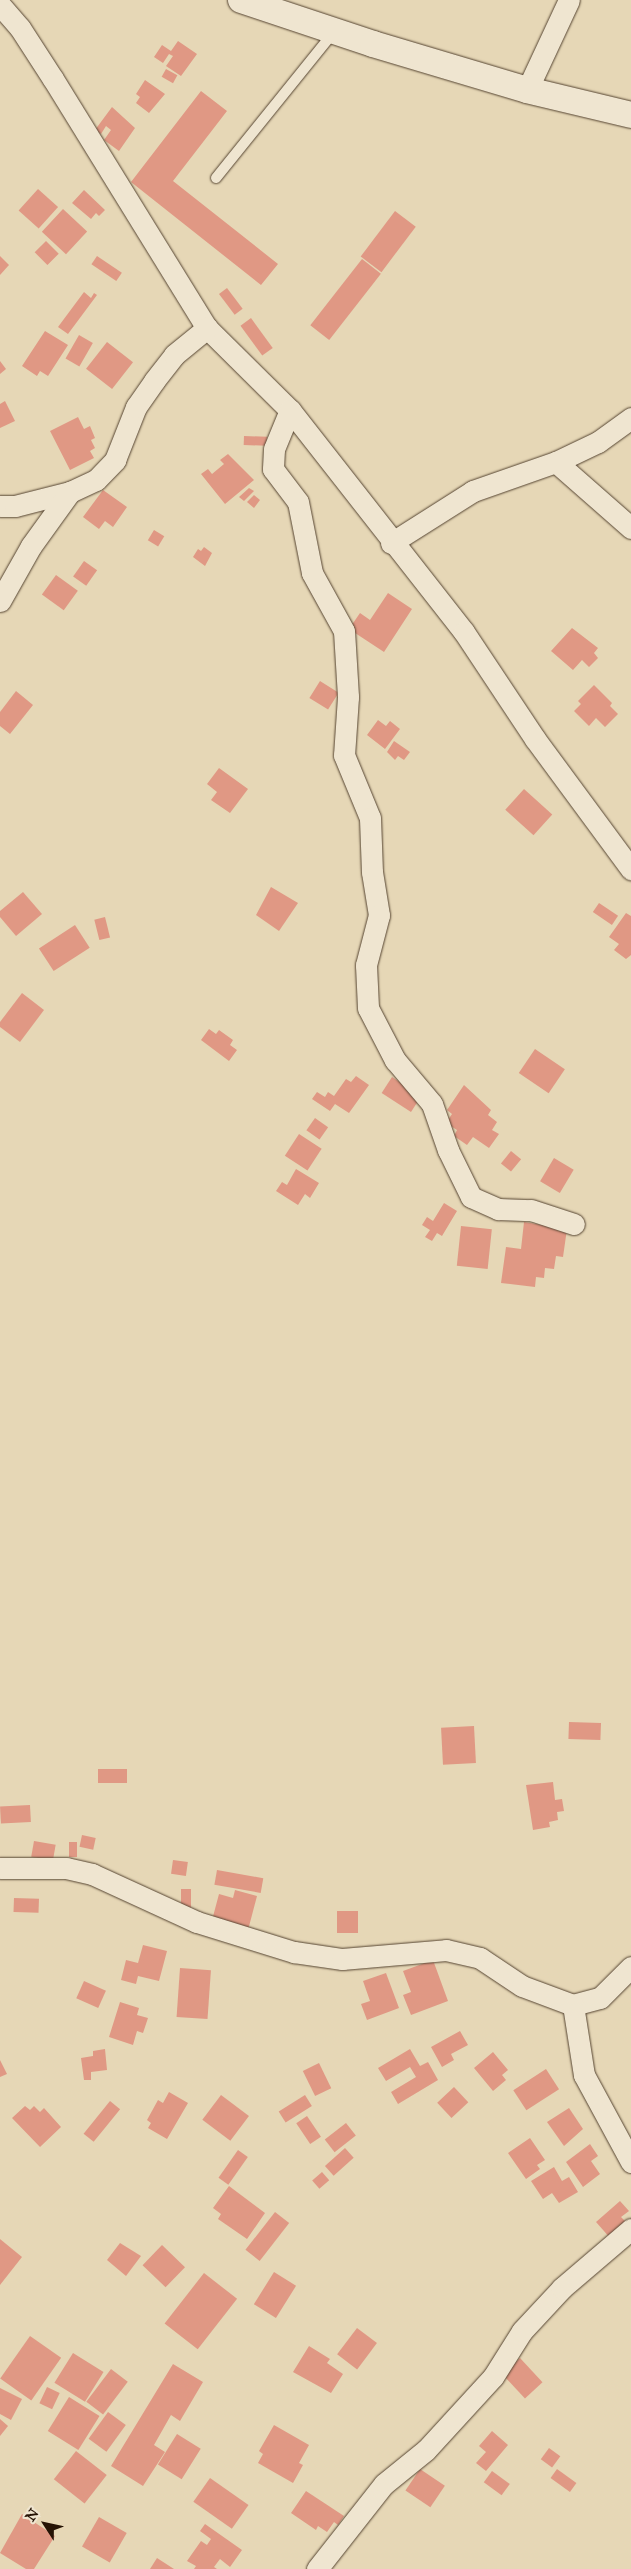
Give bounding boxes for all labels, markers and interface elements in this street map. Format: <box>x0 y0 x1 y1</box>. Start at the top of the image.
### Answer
north arrow <box>20 2499 70 2549</box>
text: N <box>22 2505 43 2525</box>

